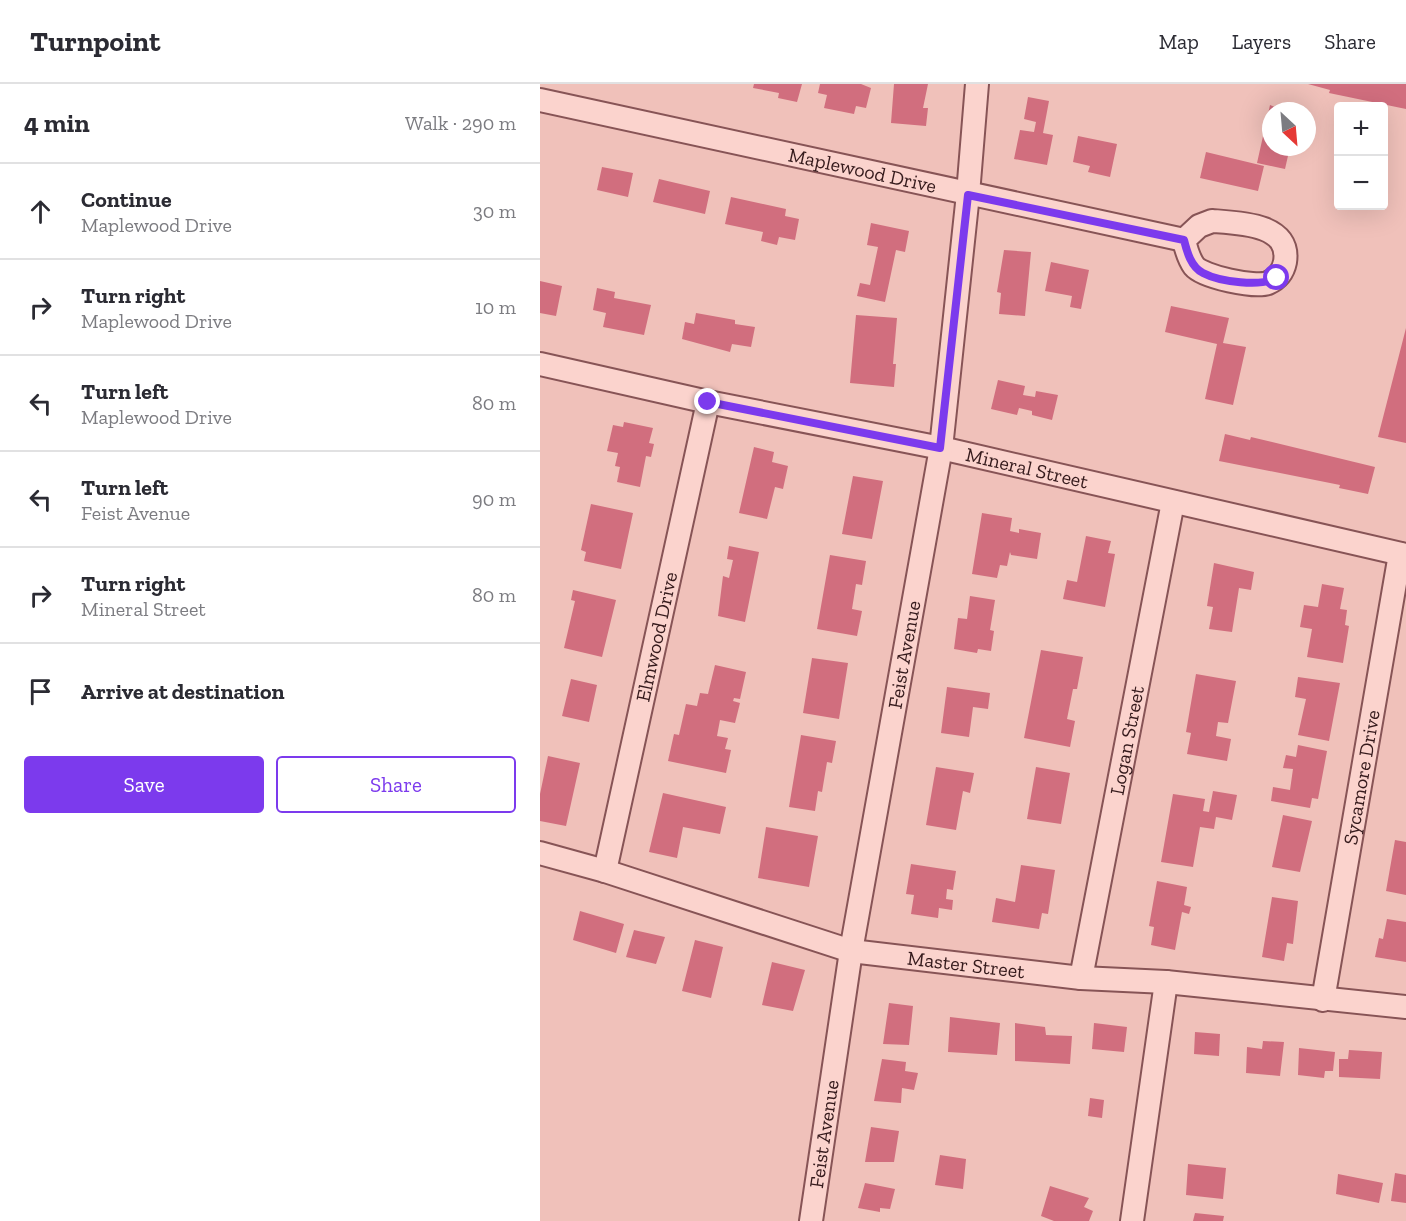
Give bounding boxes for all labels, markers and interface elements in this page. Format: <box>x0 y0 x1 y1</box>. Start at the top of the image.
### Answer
text: Turnpoint <box>30 25 160 58</box>
text: Map <box>1159 29 1199 54</box>
text: Layers <box>1232 29 1291 54</box>
text: Share <box>1324 29 1376 54</box>
north arrow <box>1262 102 1316 156</box>
map controls <box>1334 102 1388 210</box>
button: + <box>1334 102 1388 156</box>
text: 4 min <box>24 107 90 139</box>
text: Walk · 290 m <box>405 111 516 135</box>
street label: Maplewood Drive <box>786 142 939 198</box>
button: − <box>1334 156 1388 210</box>
text: Continue <box>81 186 172 213</box>
icon: ahead <box>24 195 57 228</box>
text: 30 m <box>473 199 516 223</box>
text: Maplewood Drive <box>81 213 232 237</box>
route start <box>1263 264 1289 290</box>
text: Turn right <box>81 282 185 309</box>
icon: right <box>24 291 57 324</box>
text: 10 m <box>475 295 516 319</box>
text: Maplewood Drive <box>81 309 232 333</box>
text: Turn left <box>81 378 168 405</box>
icon: left <box>24 387 57 420</box>
route end <box>694 388 720 414</box>
text: 80 m <box>472 391 516 415</box>
text: Maplewood Drive <box>81 405 232 429</box>
street label: Mineral Street <box>964 442 1091 494</box>
text: Turn left <box>81 474 168 501</box>
icon: left <box>24 483 57 516</box>
text: 90 m <box>472 487 516 511</box>
text: Feist Avenue <box>81 501 190 525</box>
street label: Elmwood Drive <box>631 569 682 704</box>
text: Turn right <box>81 570 185 597</box>
icon: right <box>24 579 57 612</box>
text: 80 m <box>472 583 516 607</box>
text: Mineral Street <box>81 597 206 621</box>
street label: Feist Avenue <box>883 599 925 711</box>
icon: arrive <box>24 675 57 708</box>
text: Arrive at destination <box>81 678 284 705</box>
street label: Logan Street <box>1105 683 1149 797</box>
street label: Sycamore Drive <box>1338 708 1385 847</box>
button: Save <box>24 756 264 813</box>
button: Share <box>276 756 516 813</box>
street label: Master Street <box>906 946 1027 983</box>
street label: Feist Avenue <box>804 1078 844 1190</box>

